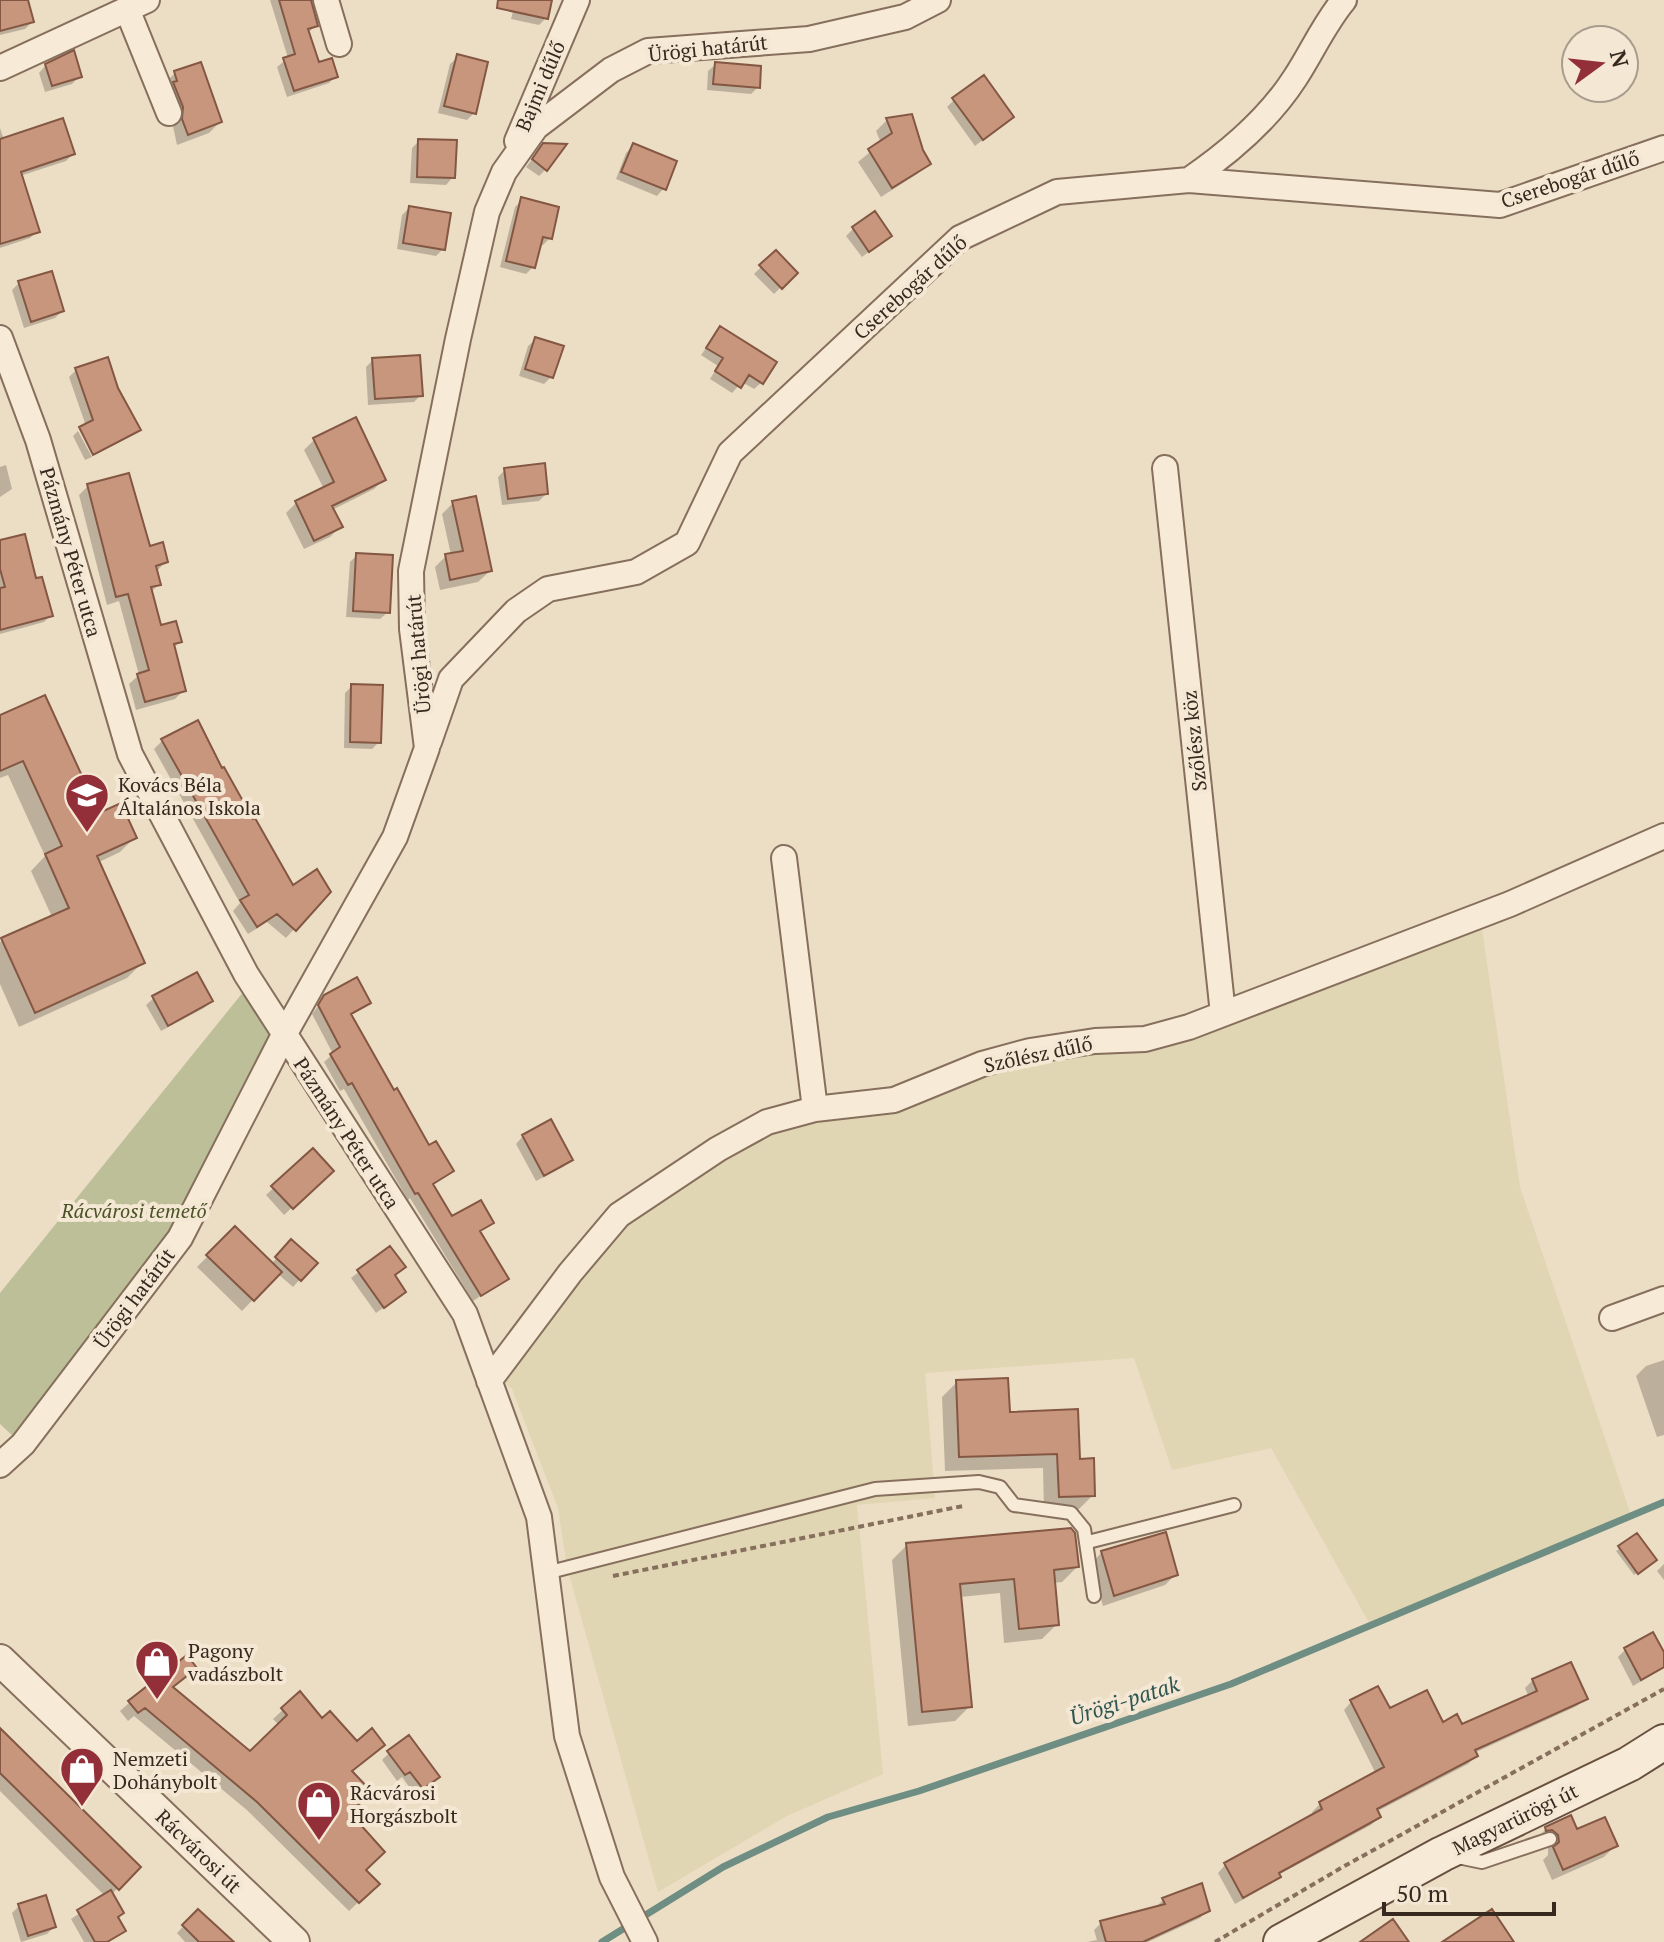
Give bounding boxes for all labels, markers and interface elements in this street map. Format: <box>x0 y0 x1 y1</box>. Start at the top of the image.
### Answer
north arrow <box>1560 24 1640 104</box>
street label: Ürögi határút <box>647 28 769 68</box>
street label: Bajmi dűlő <box>509 37 571 135</box>
text: N <box>1604 47 1636 71</box>
street label: Cserebogár dűlő <box>1497 144 1643 214</box>
street label: Cserebogár dűlő <box>847 229 973 345</box>
street label: Pázmány Péter utca <box>34 464 108 640</box>
street label: Ürögi határút <box>399 593 437 715</box>
street label: Szőlész köz <box>1175 689 1213 793</box>
school or university icon: Kovács Béla Általános Iskola <box>63 771 111 834</box>
place label: Kovács Béla Általános Iskola <box>118 771 261 821</box>
street label: Szőlész dűlő <box>981 1029 1095 1079</box>
street label: Pázmány Péter utca <box>288 1052 406 1214</box>
park label: Rácvárosi temető <box>60 1197 209 1224</box>
street label: Ürögi határút <box>87 1242 181 1354</box>
place label: Pagony vadászbolt <box>187 1637 284 1687</box>
shop icon: Pagony vadászbolt <box>133 1638 181 1701</box>
water label: Ürögi-patak <box>1065 1668 1183 1731</box>
shop icon: Nemzeti Dohánybolt <box>58 1745 106 1808</box>
place label: Nemzeti Dohánybolt <box>113 1745 218 1795</box>
street label: Magyarürögi út <box>1448 1777 1583 1861</box>
shop icon: Rácvárosi Horgászbolt <box>295 1779 343 1842</box>
place label: Rácvárosi Horgászbolt <box>350 1779 458 1829</box>
street label: Rácvárosi út <box>150 1803 248 1899</box>
scale bar <box>1384 1866 1554 1916</box>
text: 50 m <box>1396 1877 1448 1909</box>

